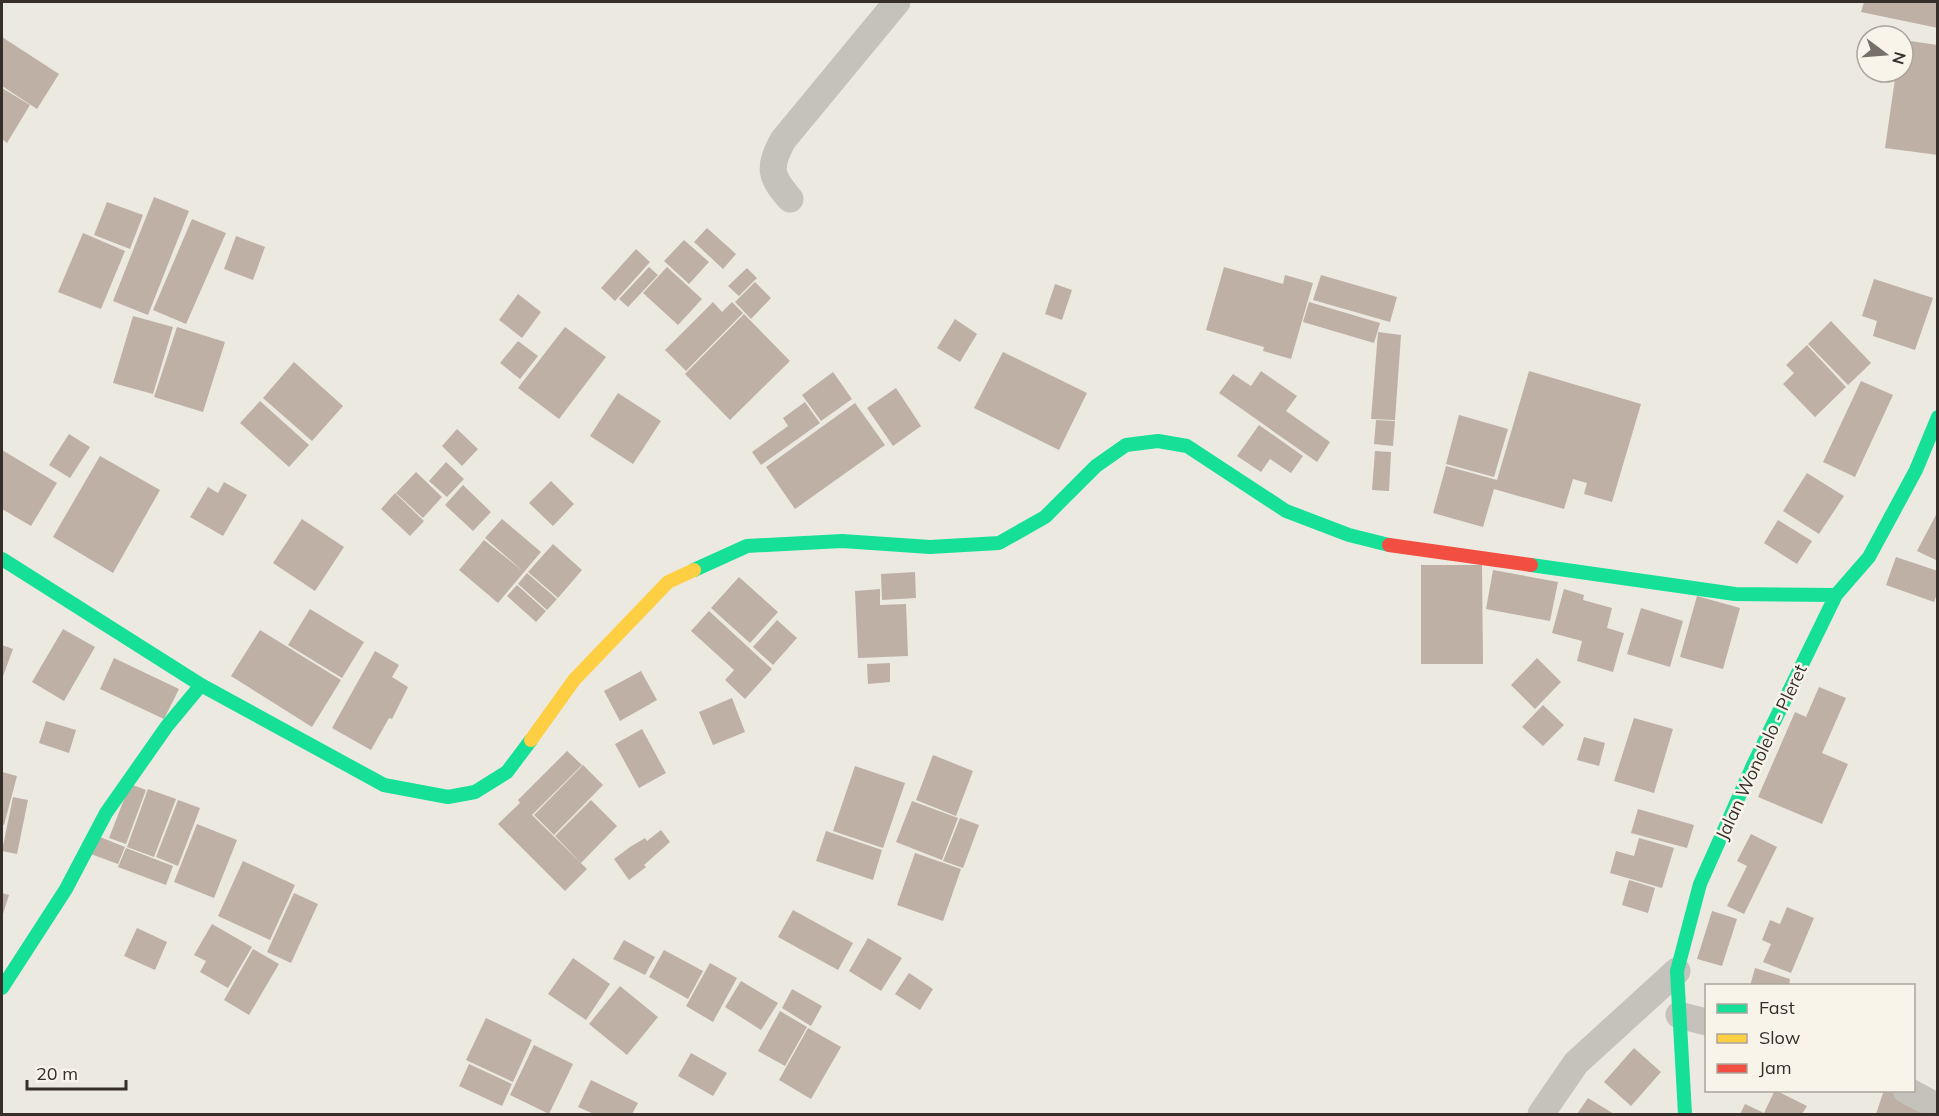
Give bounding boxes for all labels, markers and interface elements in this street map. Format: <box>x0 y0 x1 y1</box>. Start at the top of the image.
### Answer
north arrow <box>1855 24 1915 84</box>
text: N <box>1888 50 1911 67</box>
street label: Jalan Wonolelo - Pleret <box>1710 661 1812 843</box>
legend <box>1705 984 1915 1092</box>
text: Fast <box>1759 996 1795 1019</box>
text: Slow <box>1759 1026 1801 1049</box>
scale bar <box>27 1053 126 1091</box>
text: Jam <box>1759 1056 1792 1079</box>
text: 20 m <box>36 1062 78 1085</box>

